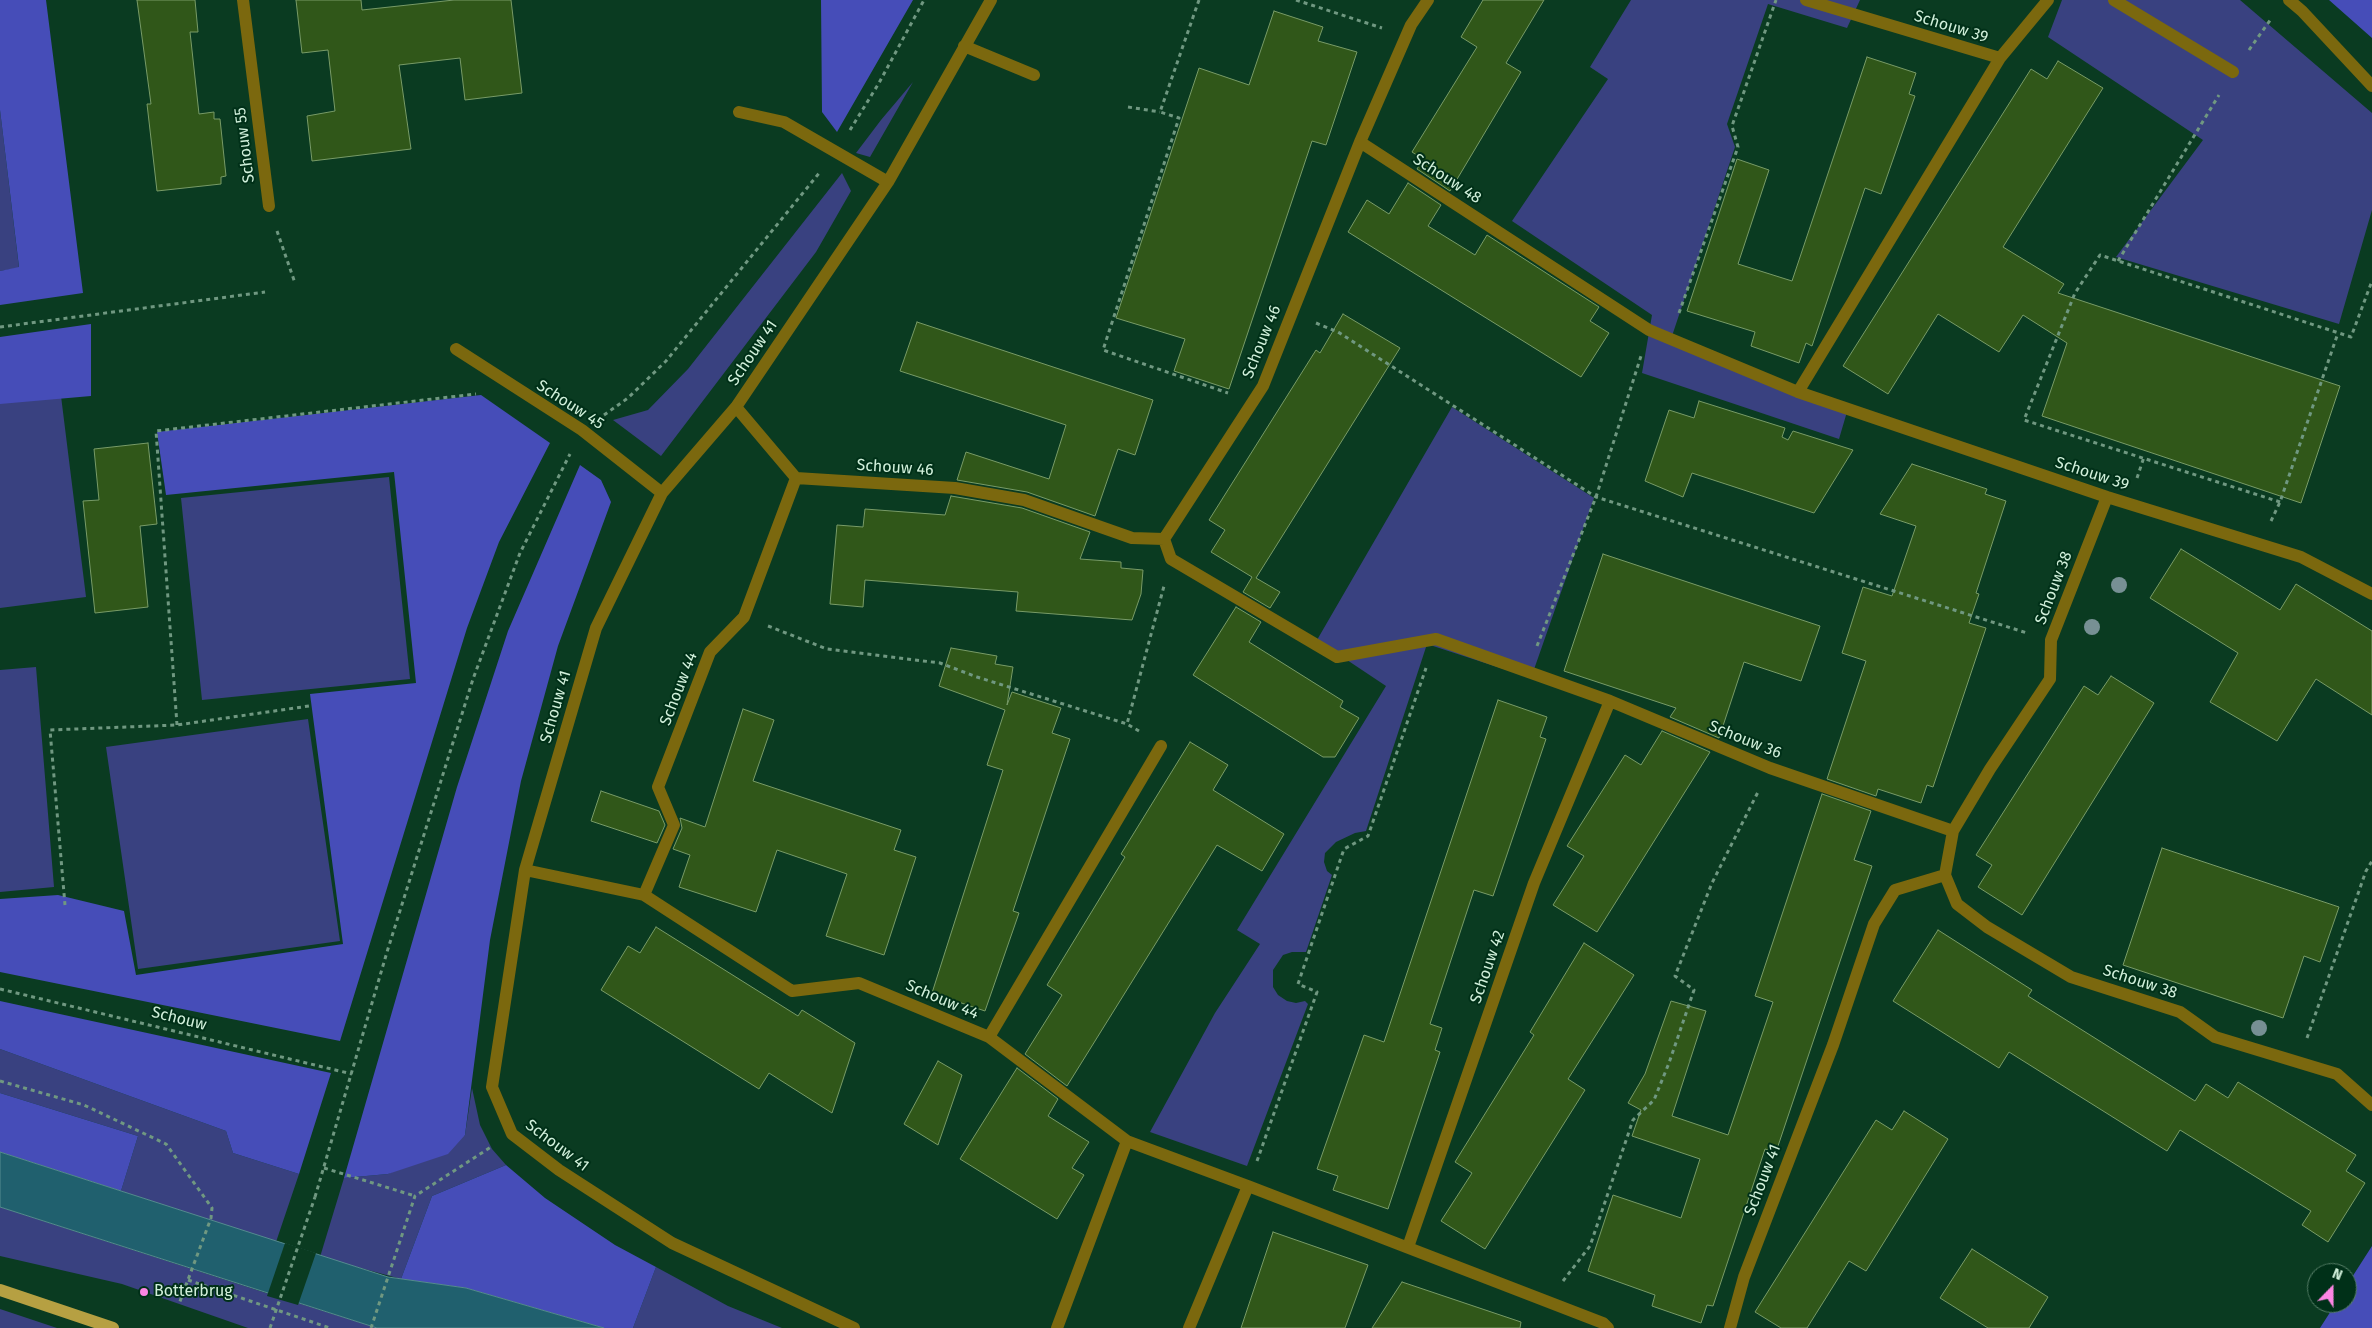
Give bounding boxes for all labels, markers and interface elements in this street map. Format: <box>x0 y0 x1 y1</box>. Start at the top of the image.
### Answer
street label: Schouw 39 <box>1912 7 1990 47</box>
street label: Schouw 55 <box>231 106 259 184</box>
street label: Schouw 48 <box>1409 150 1485 208</box>
street label: Schouw 46 <box>1239 303 1285 381</box>
street label: Schouw 41 <box>724 317 782 389</box>
street label: Schouw 45 <box>533 376 607 434</box>
street label: Schouw 39 <box>2053 453 2131 495</box>
street label: Schouw 46 <box>856 456 934 480</box>
street label: Schouw 38 <box>2031 549 2077 627</box>
street label: Schouw 44 <box>656 650 702 728</box>
street label: Schouw 41 <box>536 668 576 746</box>
street label: Schouw 36 <box>1706 717 1784 763</box>
street label: Schouw 42 <box>1467 928 1509 1006</box>
street label: Schouw 38 <box>2100 961 2180 1003</box>
street label: Schouw 44 <box>903 976 981 1024</box>
street label: Schouw <box>150 1003 208 1035</box>
street label: Schouw 41 <box>521 1116 593 1176</box>
street label: Schouw 41 <box>1741 1142 1785 1218</box>
north arrow <box>2307 1263 2357 1313</box>
text: N <box>2330 1265 2345 1284</box>
place label: Botterbrug <box>154 1282 233 1302</box>
marker: Botterbrug <box>138 1286 150 1298</box>

